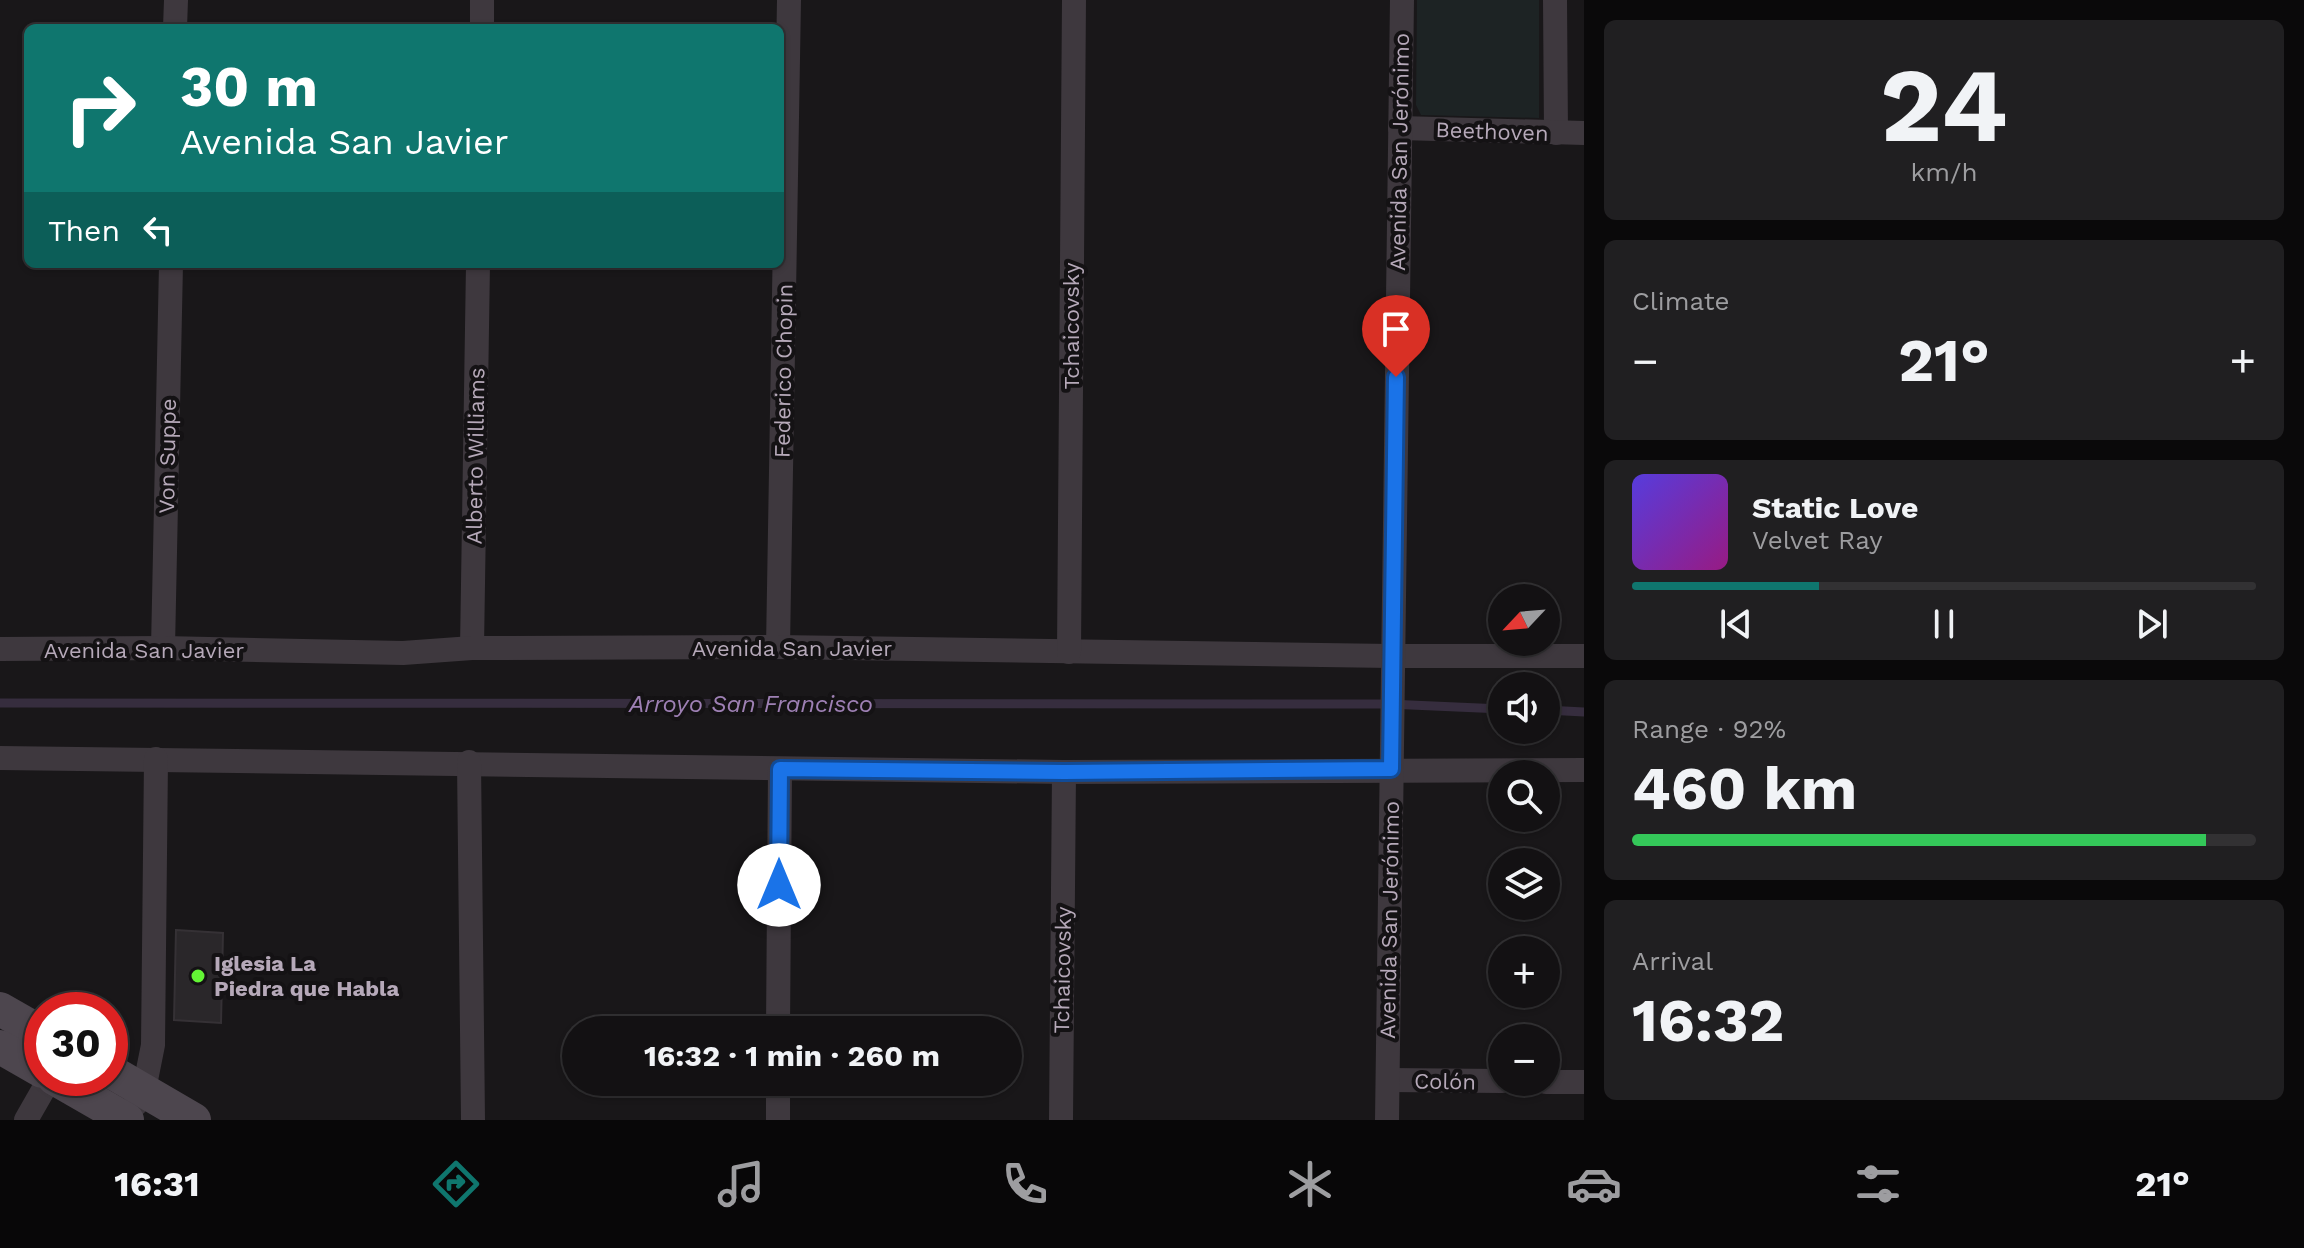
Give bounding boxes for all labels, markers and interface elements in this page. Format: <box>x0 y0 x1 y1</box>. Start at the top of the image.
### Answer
street label: Avenida San Jerónimo <box>1385 33 1414 271</box>
text: 24 <box>1880 44 2008 166</box>
text: 30 m <box>180 54 318 120</box>
icon: right <box>48 56 152 160</box>
street label: Beethoven <box>1435 117 1549 146</box>
text: Avenida San Javier <box>180 121 508 163</box>
text: km/h <box>1911 157 1977 187</box>
icon: left <box>136 208 180 252</box>
text: Then <box>48 213 120 248</box>
street label: Tchaicovsky <box>1059 262 1084 390</box>
street label: Federico Chopin <box>769 284 798 458</box>
text: Climate <box>1632 286 1730 316</box>
pin <box>1362 295 1430 377</box>
icon: arrive <box>1374 307 1418 351</box>
text: 21° <box>1898 325 1990 396</box>
text: − <box>1632 335 1659 387</box>
text: + <box>2229 335 2256 387</box>
street label: Alberto Williams <box>461 367 490 545</box>
street label: Von Suppe <box>154 398 181 514</box>
text: Static Love <box>1752 490 1918 525</box>
text: Velvet Ray <box>1752 525 1883 555</box>
north arrow <box>1488 584 1560 656</box>
map controls <box>1488 584 1560 1096</box>
icon: previous <box>1714 602 1758 646</box>
icon: pause <box>1922 602 1966 646</box>
icon: next <box>2130 602 2174 646</box>
street label: Avenida San Javier <box>692 636 892 661</box>
street label: Avenida San Javier <box>44 638 244 663</box>
button: sound <box>1488 672 1560 744</box>
water label: Arroyo San Francisco <box>628 690 873 718</box>
text: Range · 92% <box>1632 714 1786 744</box>
text: 460 km <box>1632 753 1857 824</box>
button: search <box>1488 760 1560 832</box>
street label: Avenida San Jerónimo <box>1375 801 1404 1039</box>
position arrow <box>737 843 821 927</box>
button: layers <box>1488 848 1560 920</box>
street label: Tchaicovsky <box>1049 906 1076 1034</box>
button: + <box>1488 936 1560 1008</box>
text: Arrival <box>1632 946 1713 976</box>
place label: Iglesia La Piedra que Habla <box>214 951 399 1001</box>
marker: Iglesia La Piedra que Habla <box>189 967 207 985</box>
text: 16:32 <box>1632 985 1784 1056</box>
speed limit sign: 30 <box>24 992 128 1096</box>
button: − <box>1488 1024 1560 1096</box>
text: 16:32 · 1 min · 260 m <box>644 1038 940 1073</box>
street label: Colón <box>1414 1068 1476 1095</box>
icon: directions <box>428 1156 484 1212</box>
icon: music <box>713 1156 769 1212</box>
icon: phone <box>997 1156 1053 1212</box>
icon: climate <box>1282 1156 1338 1212</box>
icon: car <box>1566 1156 1622 1212</box>
icon: filters <box>1850 1156 1906 1212</box>
text: 16:31 <box>114 1163 200 1205</box>
text: 21° <box>2135 1163 2190 1205</box>

